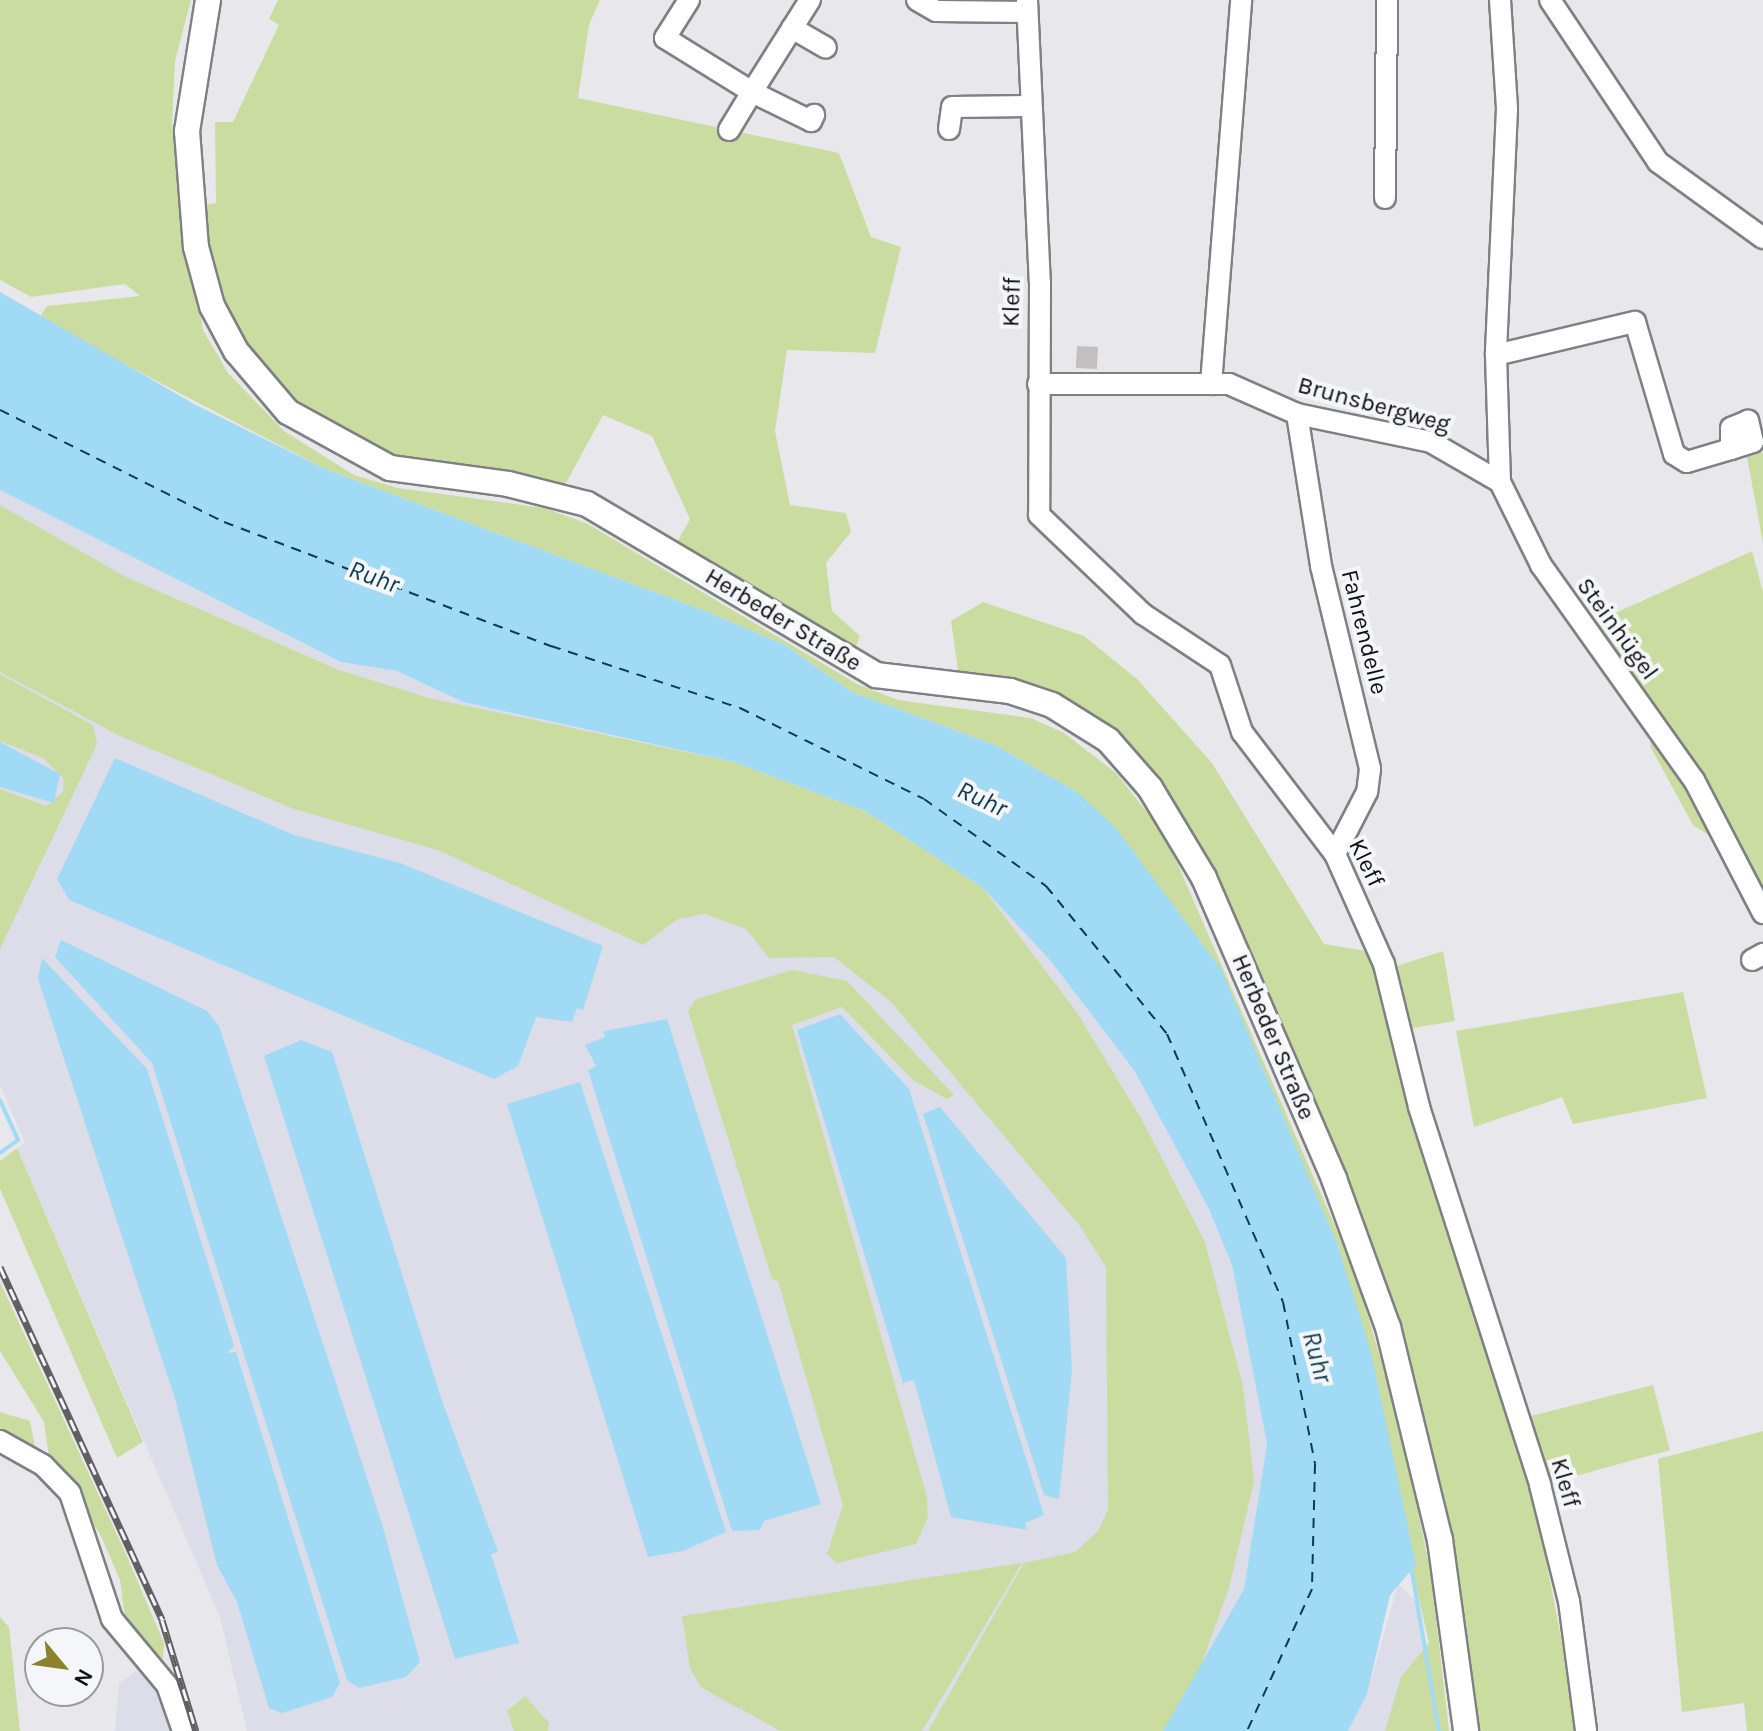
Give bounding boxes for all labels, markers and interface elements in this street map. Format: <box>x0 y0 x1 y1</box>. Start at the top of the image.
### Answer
street label: Kleff <box>997 276 1027 328</box>
street label: Brunsbergweg <box>1295 371 1453 439</box>
water label: Ruhr <box>344 554 404 600</box>
street label: Herbeder Straße <box>700 562 866 678</box>
street label: Fahrendelle <box>1335 567 1393 697</box>
street label: Steinhügel <box>1570 572 1664 686</box>
water label: Ruhr <box>952 774 1012 824</box>
street label: Kleff <box>1342 834 1390 892</box>
street label: Herbeder Straße <box>1225 950 1321 1124</box>
water label: Ruhr <box>1295 1328 1339 1386</box>
street label: Kleff <box>1544 1455 1586 1511</box>
north arrow <box>24 1627 104 1707</box>
text: N <box>68 1664 98 1691</box>

